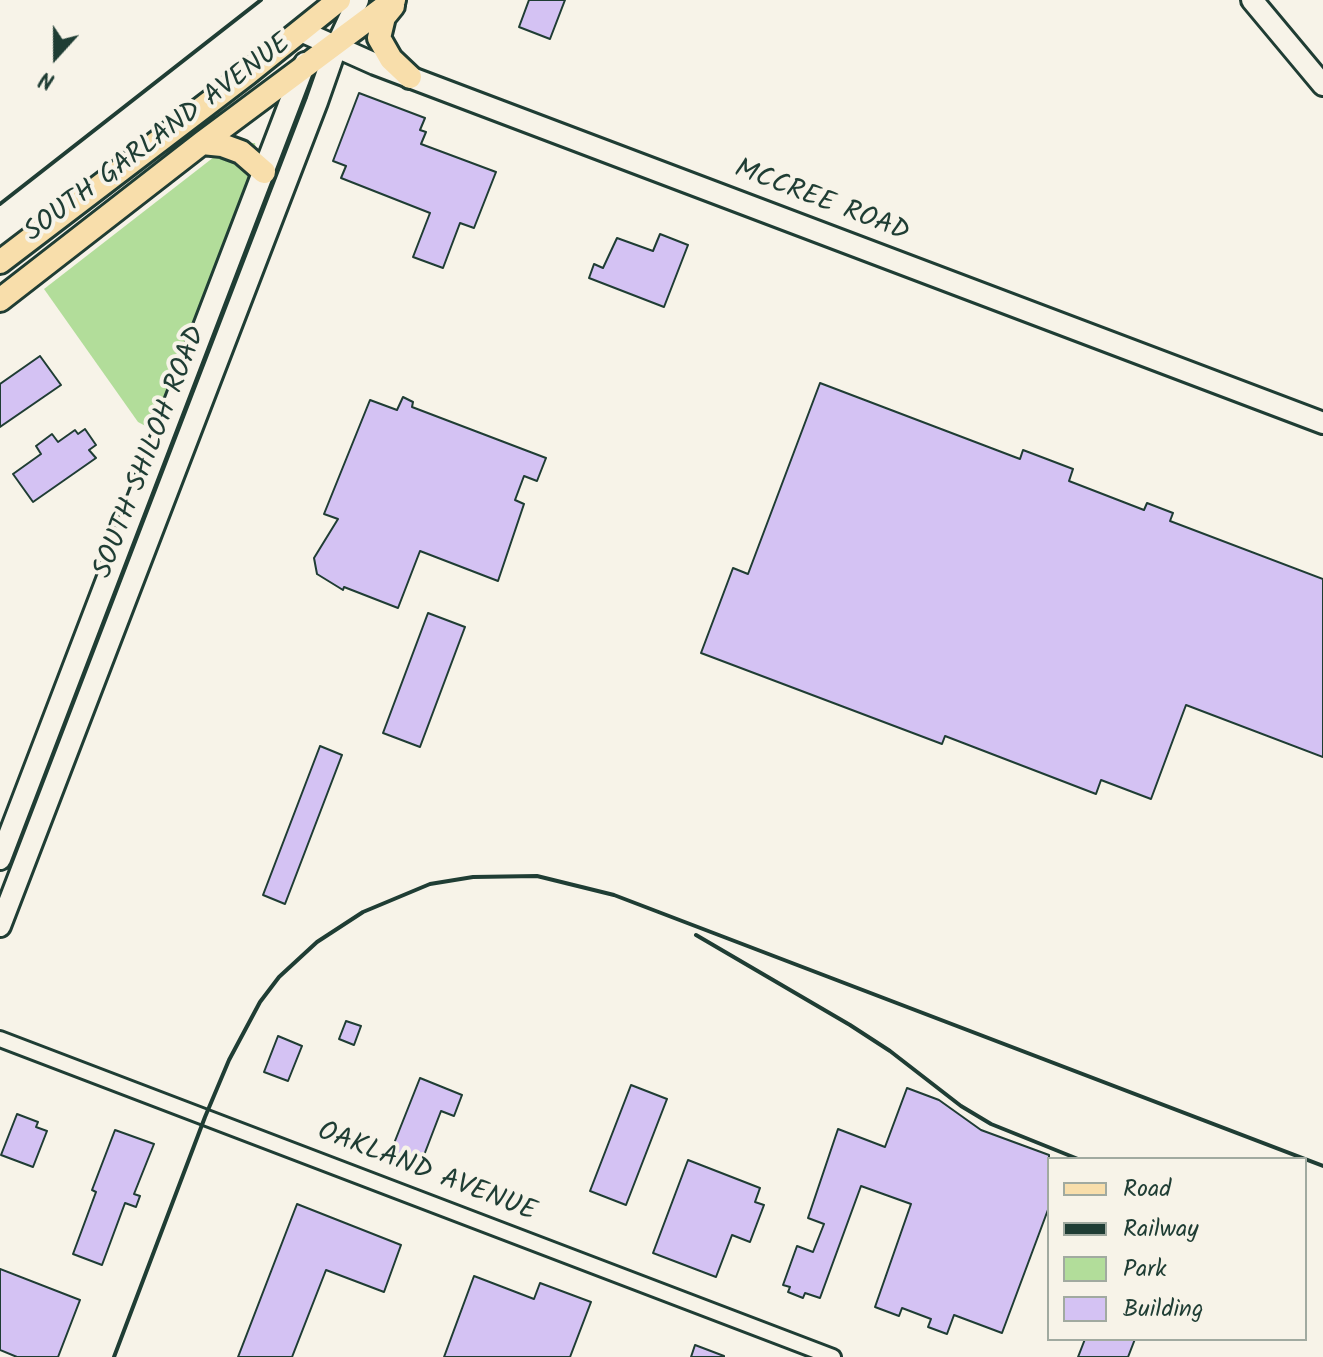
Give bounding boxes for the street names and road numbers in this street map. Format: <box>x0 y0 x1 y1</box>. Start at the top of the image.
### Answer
street label: SOUTH GARLAND AVENUE <box>19 29 299 251</box>
street label: MCCREE ROAD <box>729 154 913 252</box>
street label: SOUTH SHILOH ROAD <box>88 322 216 584</box>
street label: OAKLAND AVENUE <box>312 1117 540 1231</box>

